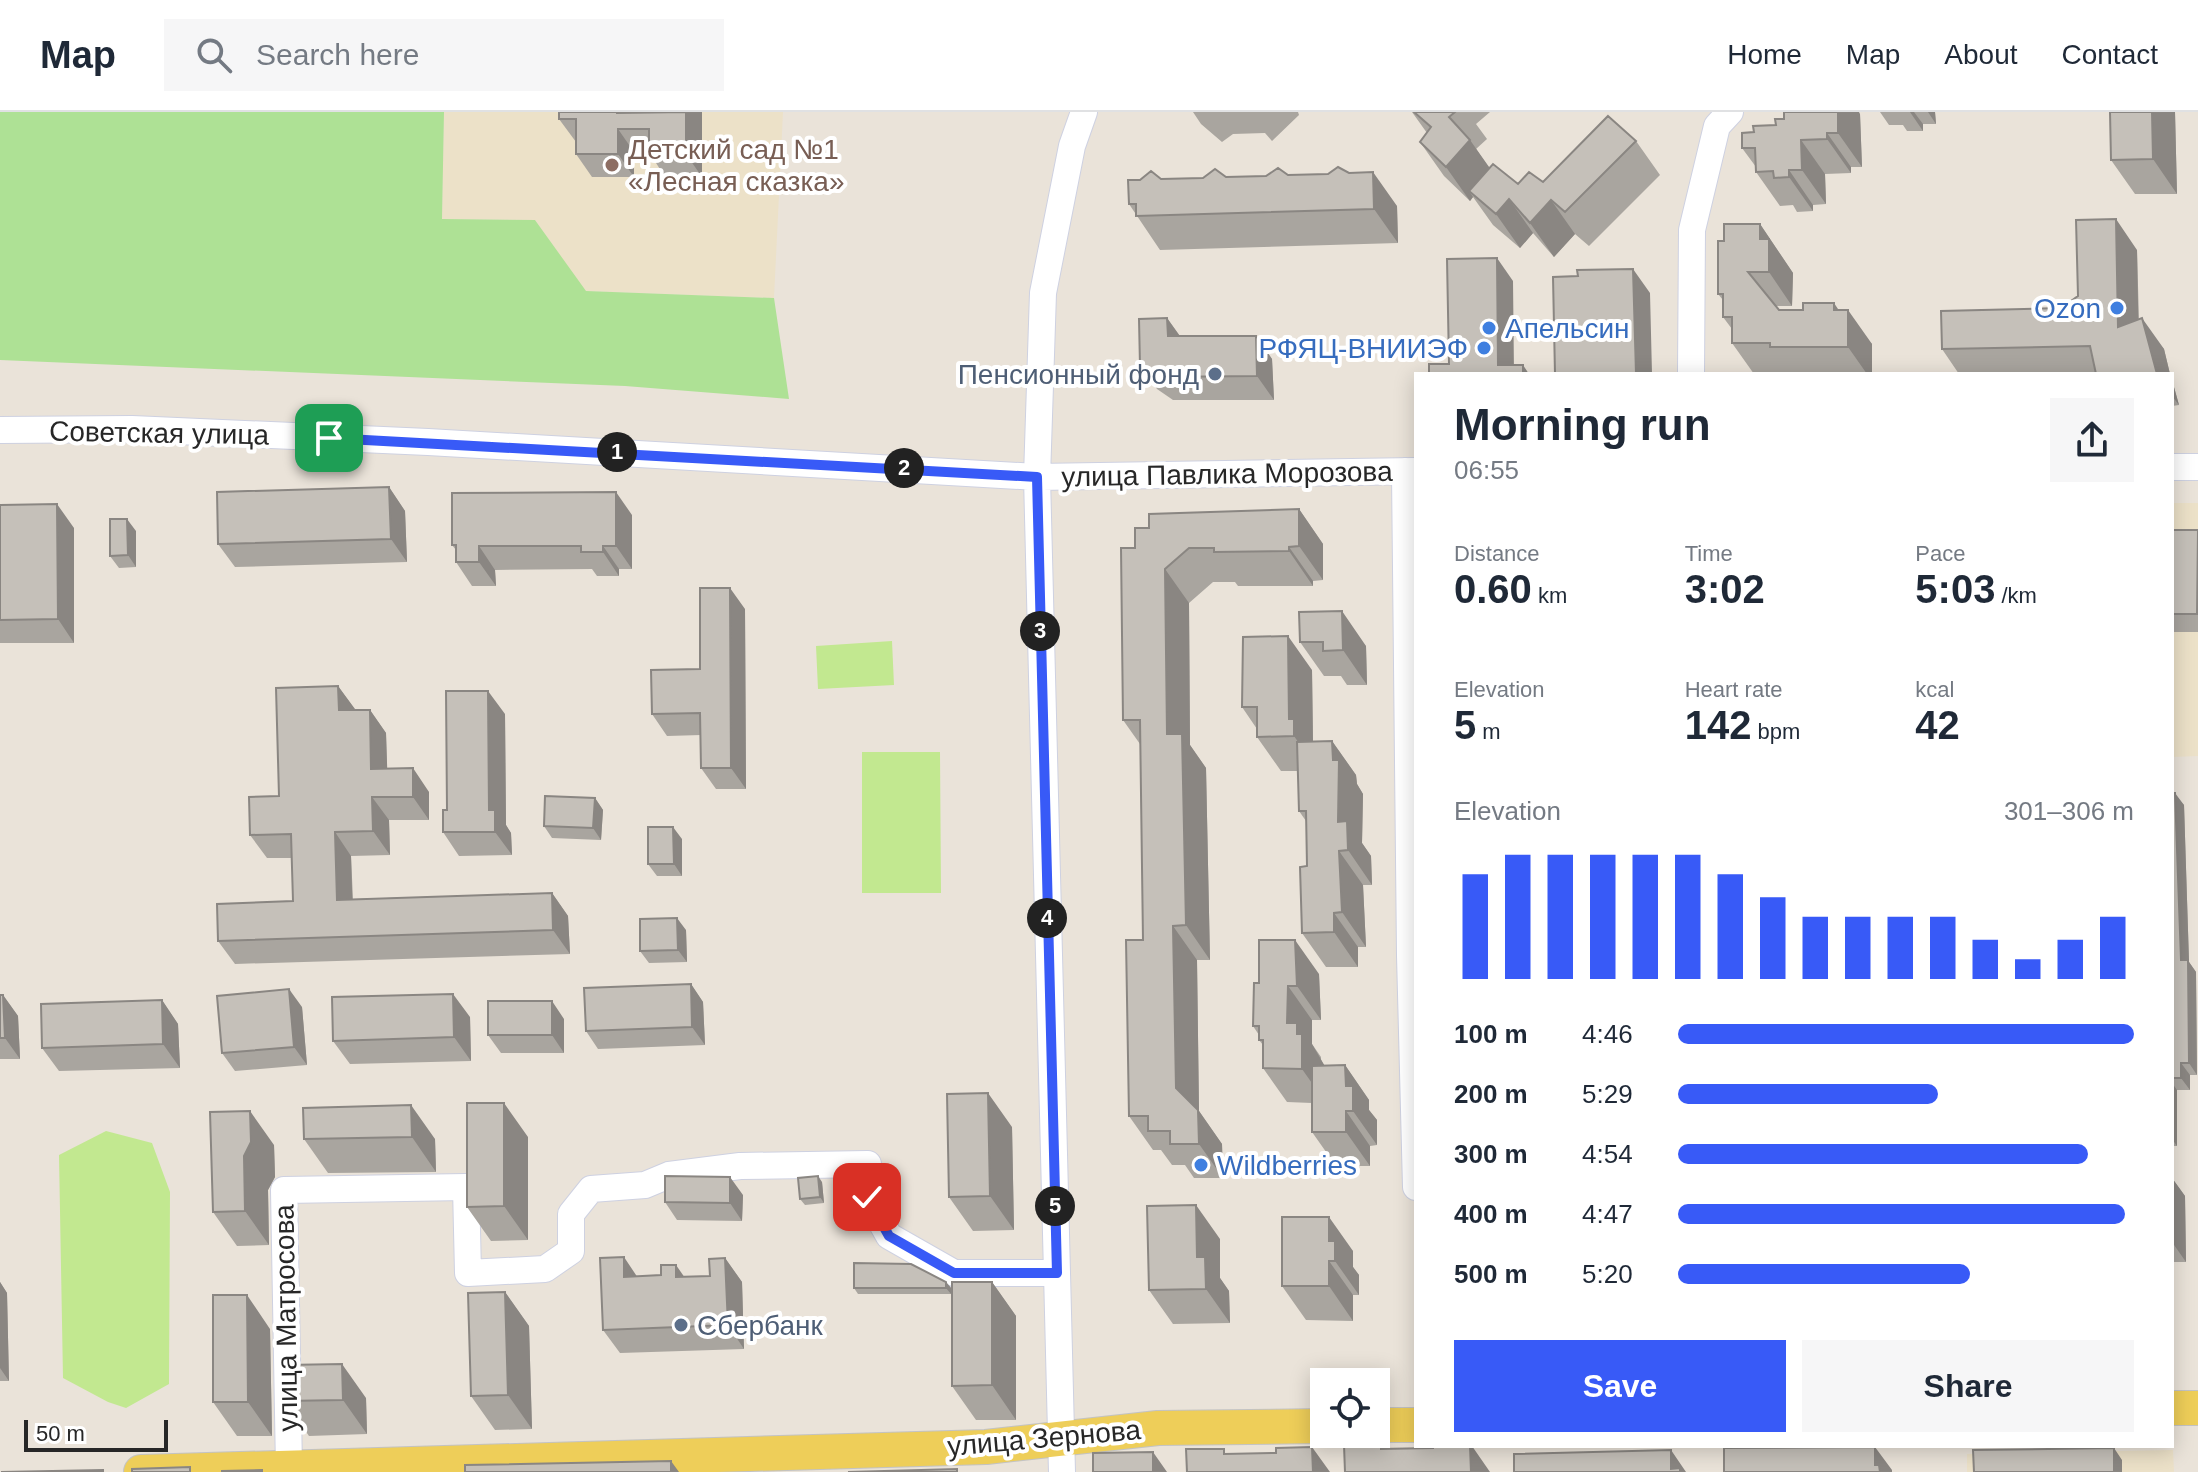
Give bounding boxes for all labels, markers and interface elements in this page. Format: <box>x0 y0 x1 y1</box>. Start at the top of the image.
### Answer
search box <box>164 19 724 91</box>
icon: search <box>192 33 236 77</box>
text: Map <box>40 34 116 76</box>
text: Search here <box>256 38 419 71</box>
text: Home <box>1727 39 1802 70</box>
text: Map <box>1846 39 1900 70</box>
text: About <box>1944 39 2018 70</box>
text: Contact <box>2062 39 2158 70</box>
place label: Детский сад №1 «Лесная сказка» <box>628 134 844 197</box>
marker: Детский сад №1 «Лесная сказка» <box>603 156 621 174</box>
place label: Ozon <box>2034 293 2101 324</box>
marker: Ozon <box>2108 299 2126 317</box>
place label: Апельсин <box>1505 313 1630 344</box>
marker: Апельсин <box>1480 319 1498 337</box>
place label: РФЯЦ-ВНИИЭФ <box>1258 333 1468 364</box>
marker: РФЯЦ-ВНИИЭФ <box>1475 339 1493 357</box>
place label: Пенсионный фонд <box>958 359 1199 390</box>
marker: Пенсионный фонд <box>1206 365 1224 383</box>
button: share <box>2050 398 2134 482</box>
text: Morning run <box>1454 400 1711 449</box>
pin <box>295 404 363 472</box>
street label: Советская улица <box>49 416 270 450</box>
icon: arrive <box>307 416 351 460</box>
pin: 1 <box>597 432 637 472</box>
text: 1 <box>611 439 623 464</box>
pin: 2 <box>884 448 924 488</box>
text: 2 <box>898 455 910 480</box>
text: 06:55 <box>1454 455 1519 485</box>
street label: улица Павлика Морозова <box>1061 456 1393 492</box>
text: Distance <box>1454 541 1540 566</box>
text: Time <box>1685 541 1733 566</box>
text: Pace <box>1915 541 1965 566</box>
text: 0.60 <box>1454 567 1532 611</box>
text: 3:02 <box>1685 567 1765 611</box>
text: 5:03 <box>1915 567 1995 611</box>
text: km <box>1532 583 1567 608</box>
text: /km <box>1995 583 2037 608</box>
pin: 3 <box>1020 611 1060 651</box>
text: 3 <box>1034 618 1046 643</box>
text: Elevation <box>1454 677 1545 702</box>
text: Heart rate <box>1685 677 1782 702</box>
text: kcal <box>1915 677 1954 702</box>
text: 5 <box>1454 703 1476 747</box>
text: 142 <box>1685 703 1751 747</box>
text: 42 <box>1915 703 1960 747</box>
text: m <box>1476 719 1501 744</box>
text: bpm <box>1751 719 1800 744</box>
text: Elevation <box>1454 796 1561 826</box>
text: 301–306 m <box>2004 796 2134 826</box>
pin: 4 <box>1027 898 1067 938</box>
text: 4 <box>1041 905 1053 930</box>
text: 100 m <box>1454 1019 1528 1049</box>
text: 4:46 <box>1582 1019 1633 1049</box>
text: 200 m <box>1454 1079 1528 1109</box>
text: 5:29 <box>1582 1079 1633 1109</box>
text: 300 m <box>1454 1139 1528 1169</box>
text: 4:54 <box>1582 1139 1633 1169</box>
place label: Wildberries <box>1217 1150 1357 1181</box>
marker: Wildberries <box>1192 1156 1210 1174</box>
pin <box>833 1163 901 1231</box>
icon: check <box>845 1175 889 1219</box>
pin: 5 <box>1035 1186 1075 1226</box>
text: 5 <box>1049 1193 1061 1218</box>
text: 400 m <box>1454 1199 1528 1229</box>
text: 4:47 <box>1582 1199 1633 1229</box>
street label: улица Матросова <box>269 1204 303 1432</box>
text: 500 m <box>1454 1259 1528 1289</box>
text: 5:20 <box>1582 1259 1633 1289</box>
place label: Сбербанк <box>697 1310 824 1341</box>
marker: Сбербанк <box>672 1316 690 1334</box>
button: Save <box>1454 1340 1786 1432</box>
button: Share <box>1802 1340 2134 1432</box>
map controls <box>1310 1368 1390 1448</box>
button: locate <box>1310 1368 1390 1448</box>
street label: улица Зернова <box>946 1414 1142 1462</box>
scale bar <box>24 1416 168 1452</box>
text: 50 m <box>36 1421 85 1446</box>

